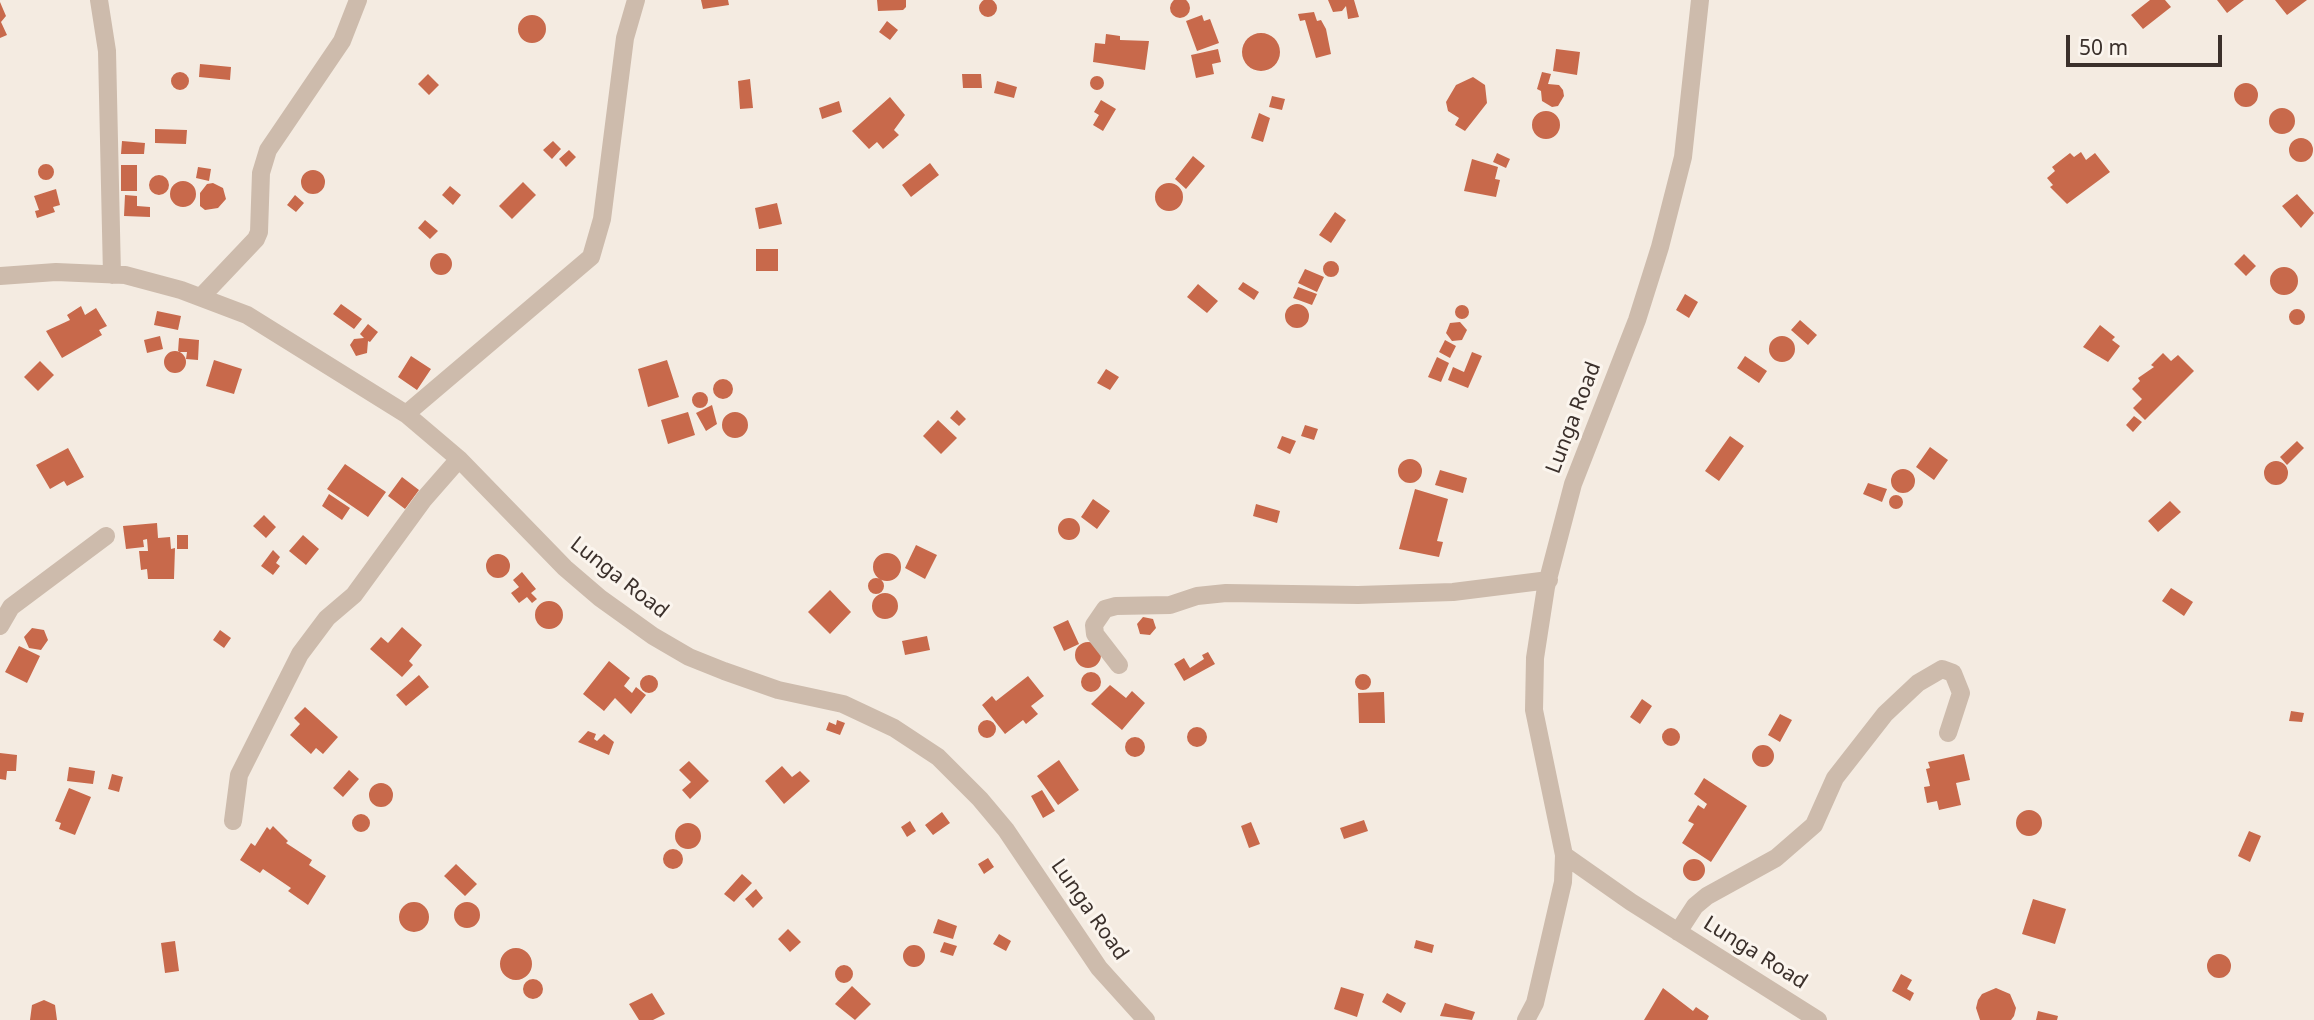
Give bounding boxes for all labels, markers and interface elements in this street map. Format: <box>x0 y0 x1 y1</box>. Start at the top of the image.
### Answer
scale bar <box>2069 21 2225 65</box>
text: 50 m <box>2079 33 2128 61</box>
street label: Lunga Road <box>1541 359 1607 477</box>
street label: Lunga Road <box>565 532 673 624</box>
street label: Lunga Road <box>1045 855 1133 965</box>
street label: Lunga Road <box>1698 911 1812 995</box>

